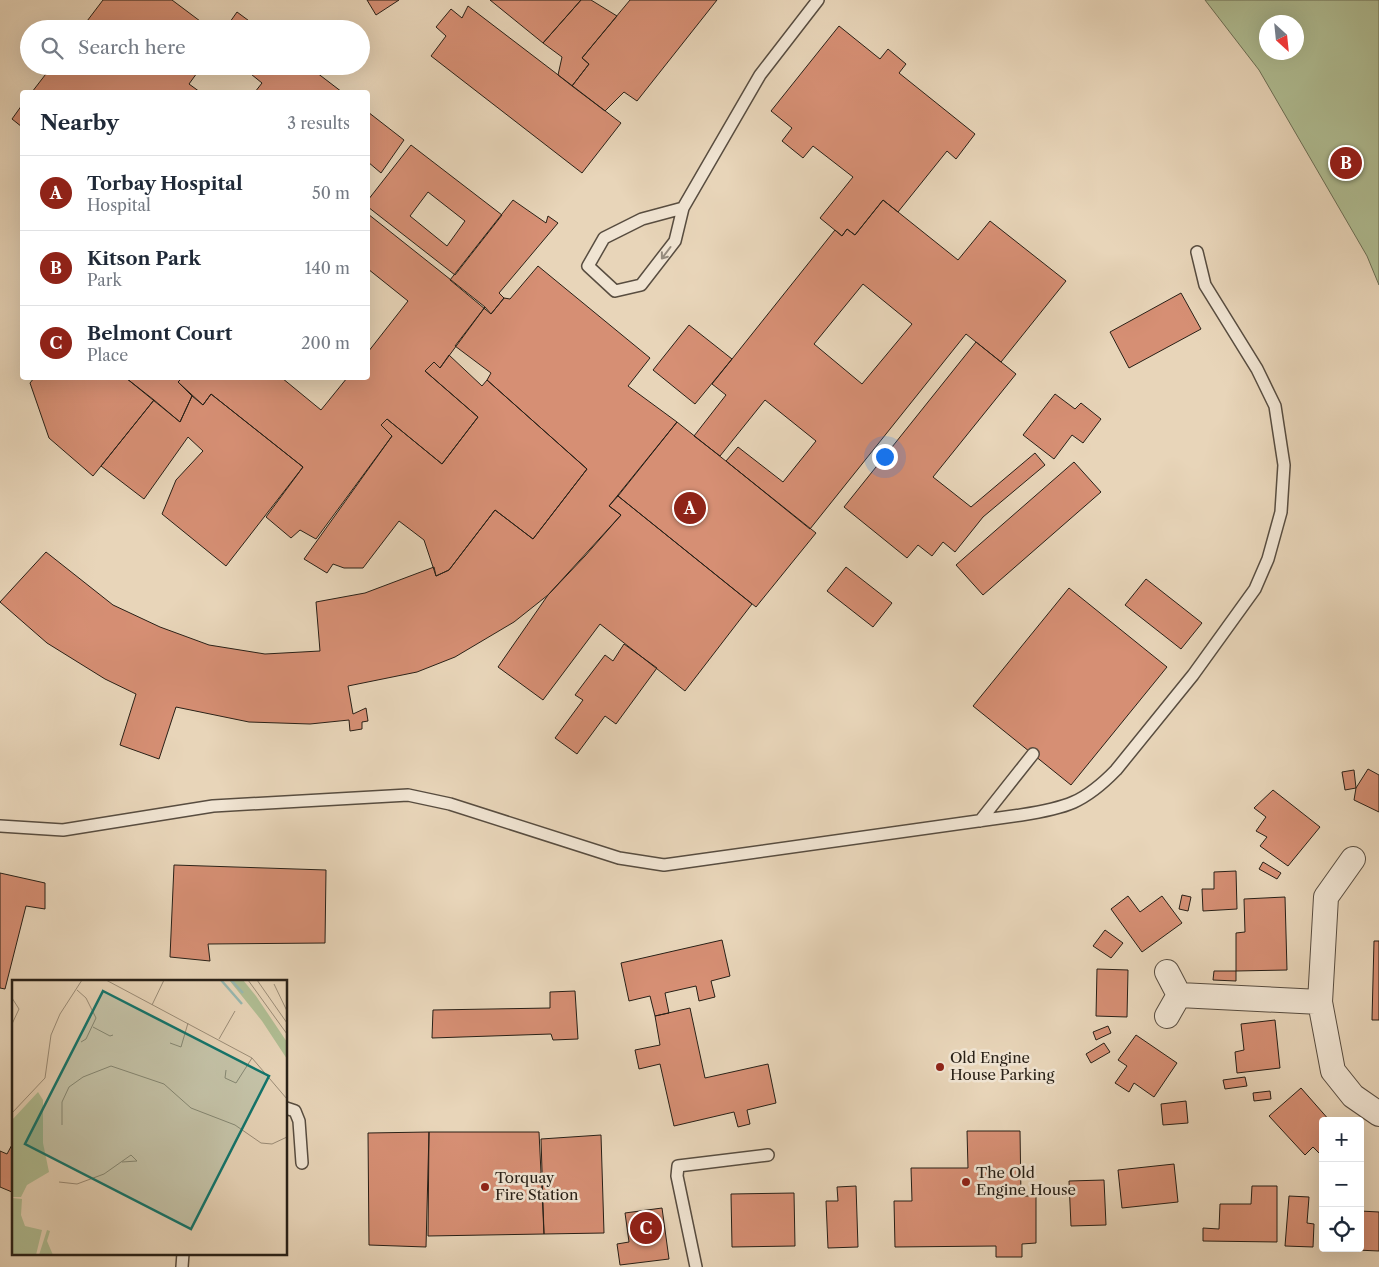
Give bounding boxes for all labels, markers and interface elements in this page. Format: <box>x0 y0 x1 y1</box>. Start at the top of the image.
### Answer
north arrow <box>1259 15 1304 60</box>
search box <box>20 20 370 75</box>
icon: search <box>38 34 66 62</box>
text: Search here <box>78 36 186 59</box>
text: Nearby <box>40 110 119 135</box>
text: 3 results <box>287 113 350 133</box>
pin: B <box>1330 144 1362 182</box>
text: Torbay Hospital <box>87 172 243 195</box>
text: A <box>50 183 62 203</box>
text: 50 m <box>312 183 350 203</box>
text: Hospital <box>87 195 151 215</box>
one-way arrow <box>660 246 671 259</box>
text: Kitson Park <box>87 247 201 270</box>
text: B <box>50 258 62 278</box>
text: 140 m <box>305 258 350 278</box>
text: Park <box>87 270 122 290</box>
text: Belmont Court <box>87 322 232 345</box>
text: C <box>50 333 62 353</box>
text: 200 m <box>301 333 350 353</box>
text: Place <box>87 345 128 365</box>
your location <box>872 444 898 470</box>
pin: A <box>674 489 706 527</box>
inset map <box>12 980 288 1254</box>
place label: Old Engine House Parking <box>950 1048 1054 1084</box>
marker: Old Engine House Parking <box>934 1061 946 1073</box>
map controls <box>1319 1117 1364 1252</box>
button: + <box>1319 1117 1364 1162</box>
button: − <box>1319 1162 1364 1207</box>
place label: The Old Engine House <box>976 1163 1076 1199</box>
place label: Torquay Fire Station <box>495 1168 579 1204</box>
marker: The Old Engine House <box>960 1176 972 1188</box>
marker: Torquay Fire Station <box>479 1181 491 1193</box>
button: locate <box>1319 1207 1364 1252</box>
pin: C <box>630 1209 662 1247</box>

